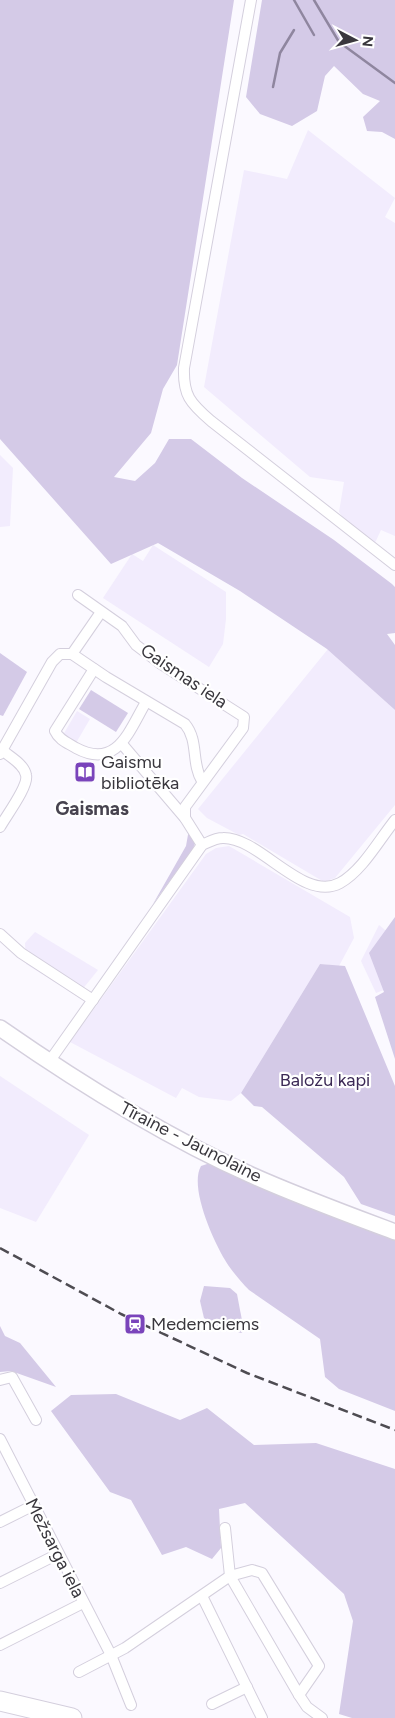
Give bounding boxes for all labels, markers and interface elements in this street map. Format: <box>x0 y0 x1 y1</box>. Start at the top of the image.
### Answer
north arrow <box>330 15 380 65</box>
text: N <box>358 35 376 48</box>
street label: Gaismas iela <box>136 639 232 713</box>
place label: Gaismu bibliotēka <box>101 751 179 794</box>
library icon: Gaismu bibliotēka <box>73 760 97 784</box>
district label: Gaismas <box>55 797 129 820</box>
park label: Baložu kapi <box>280 1069 370 1091</box>
street label: Tīraine - Jaunolaine <box>117 1097 266 1187</box>
station icon: Medemciems <box>123 1312 147 1336</box>
place label: Medemciems <box>151 1313 259 1335</box>
street label: Mežsarga iela <box>20 1494 90 1602</box>

